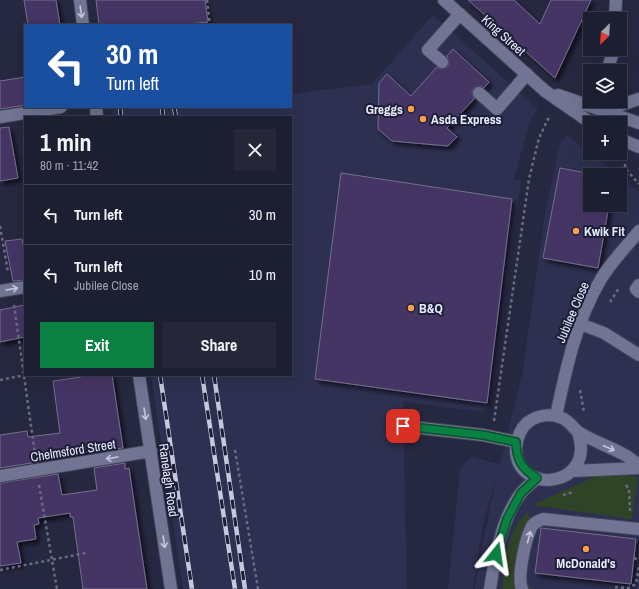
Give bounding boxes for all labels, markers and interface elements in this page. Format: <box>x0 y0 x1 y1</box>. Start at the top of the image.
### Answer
one-way arrow <box>77 6 85 19</box>
street label: King Street <box>478 11 529 60</box>
north arrow <box>583 12 627 56</box>
map controls <box>583 12 627 212</box>
text: 30 m <box>106 35 158 73</box>
icon: left <box>40 40 92 92</box>
button: layers <box>583 64 627 108</box>
text: Turn left <box>106 71 159 96</box>
place label: Greggs <box>366 101 403 118</box>
marker: Greggs <box>406 104 416 114</box>
place label: Asda Express <box>431 111 502 128</box>
marker: Asda Express <box>418 114 428 124</box>
button: + <box>583 116 627 160</box>
text: 1 min <box>40 126 91 158</box>
button: close <box>234 129 276 171</box>
text: 80 m · 11:42 <box>40 157 99 174</box>
button: − <box>583 168 627 212</box>
icon: left <box>40 204 62 226</box>
text: Turn left <box>74 204 122 225</box>
text: 30 m <box>249 204 276 225</box>
place label: Kwik Fit <box>584 223 625 240</box>
marker: Kwik Fit <box>571 226 581 236</box>
text: Turn left <box>74 256 122 277</box>
icon: left <box>40 264 62 286</box>
text: 10 m <box>249 264 276 285</box>
text: Jubilee Close <box>74 277 139 294</box>
street label: Jubilee Close <box>552 279 593 345</box>
one-way arrow <box>6 284 19 292</box>
place label: B&Q <box>419 300 443 317</box>
marker: B&Q <box>406 303 416 313</box>
button: Exit <box>40 322 154 368</box>
button: Share <box>162 322 276 368</box>
one-way arrow <box>141 407 149 420</box>
pin <box>386 409 420 443</box>
icon: arrive <box>392 415 414 437</box>
street label: Chelmsford Street <box>29 435 117 466</box>
street label: Ranelagh Road <box>155 442 182 518</box>
one-way arrow <box>603 444 615 452</box>
one-way arrow <box>106 454 119 462</box>
one-way arrow <box>525 531 533 544</box>
position arrow <box>475 533 517 575</box>
one-way arrow <box>160 535 168 548</box>
marker: McDonald's <box>581 544 591 554</box>
place label: McDonald's <box>556 555 616 572</box>

